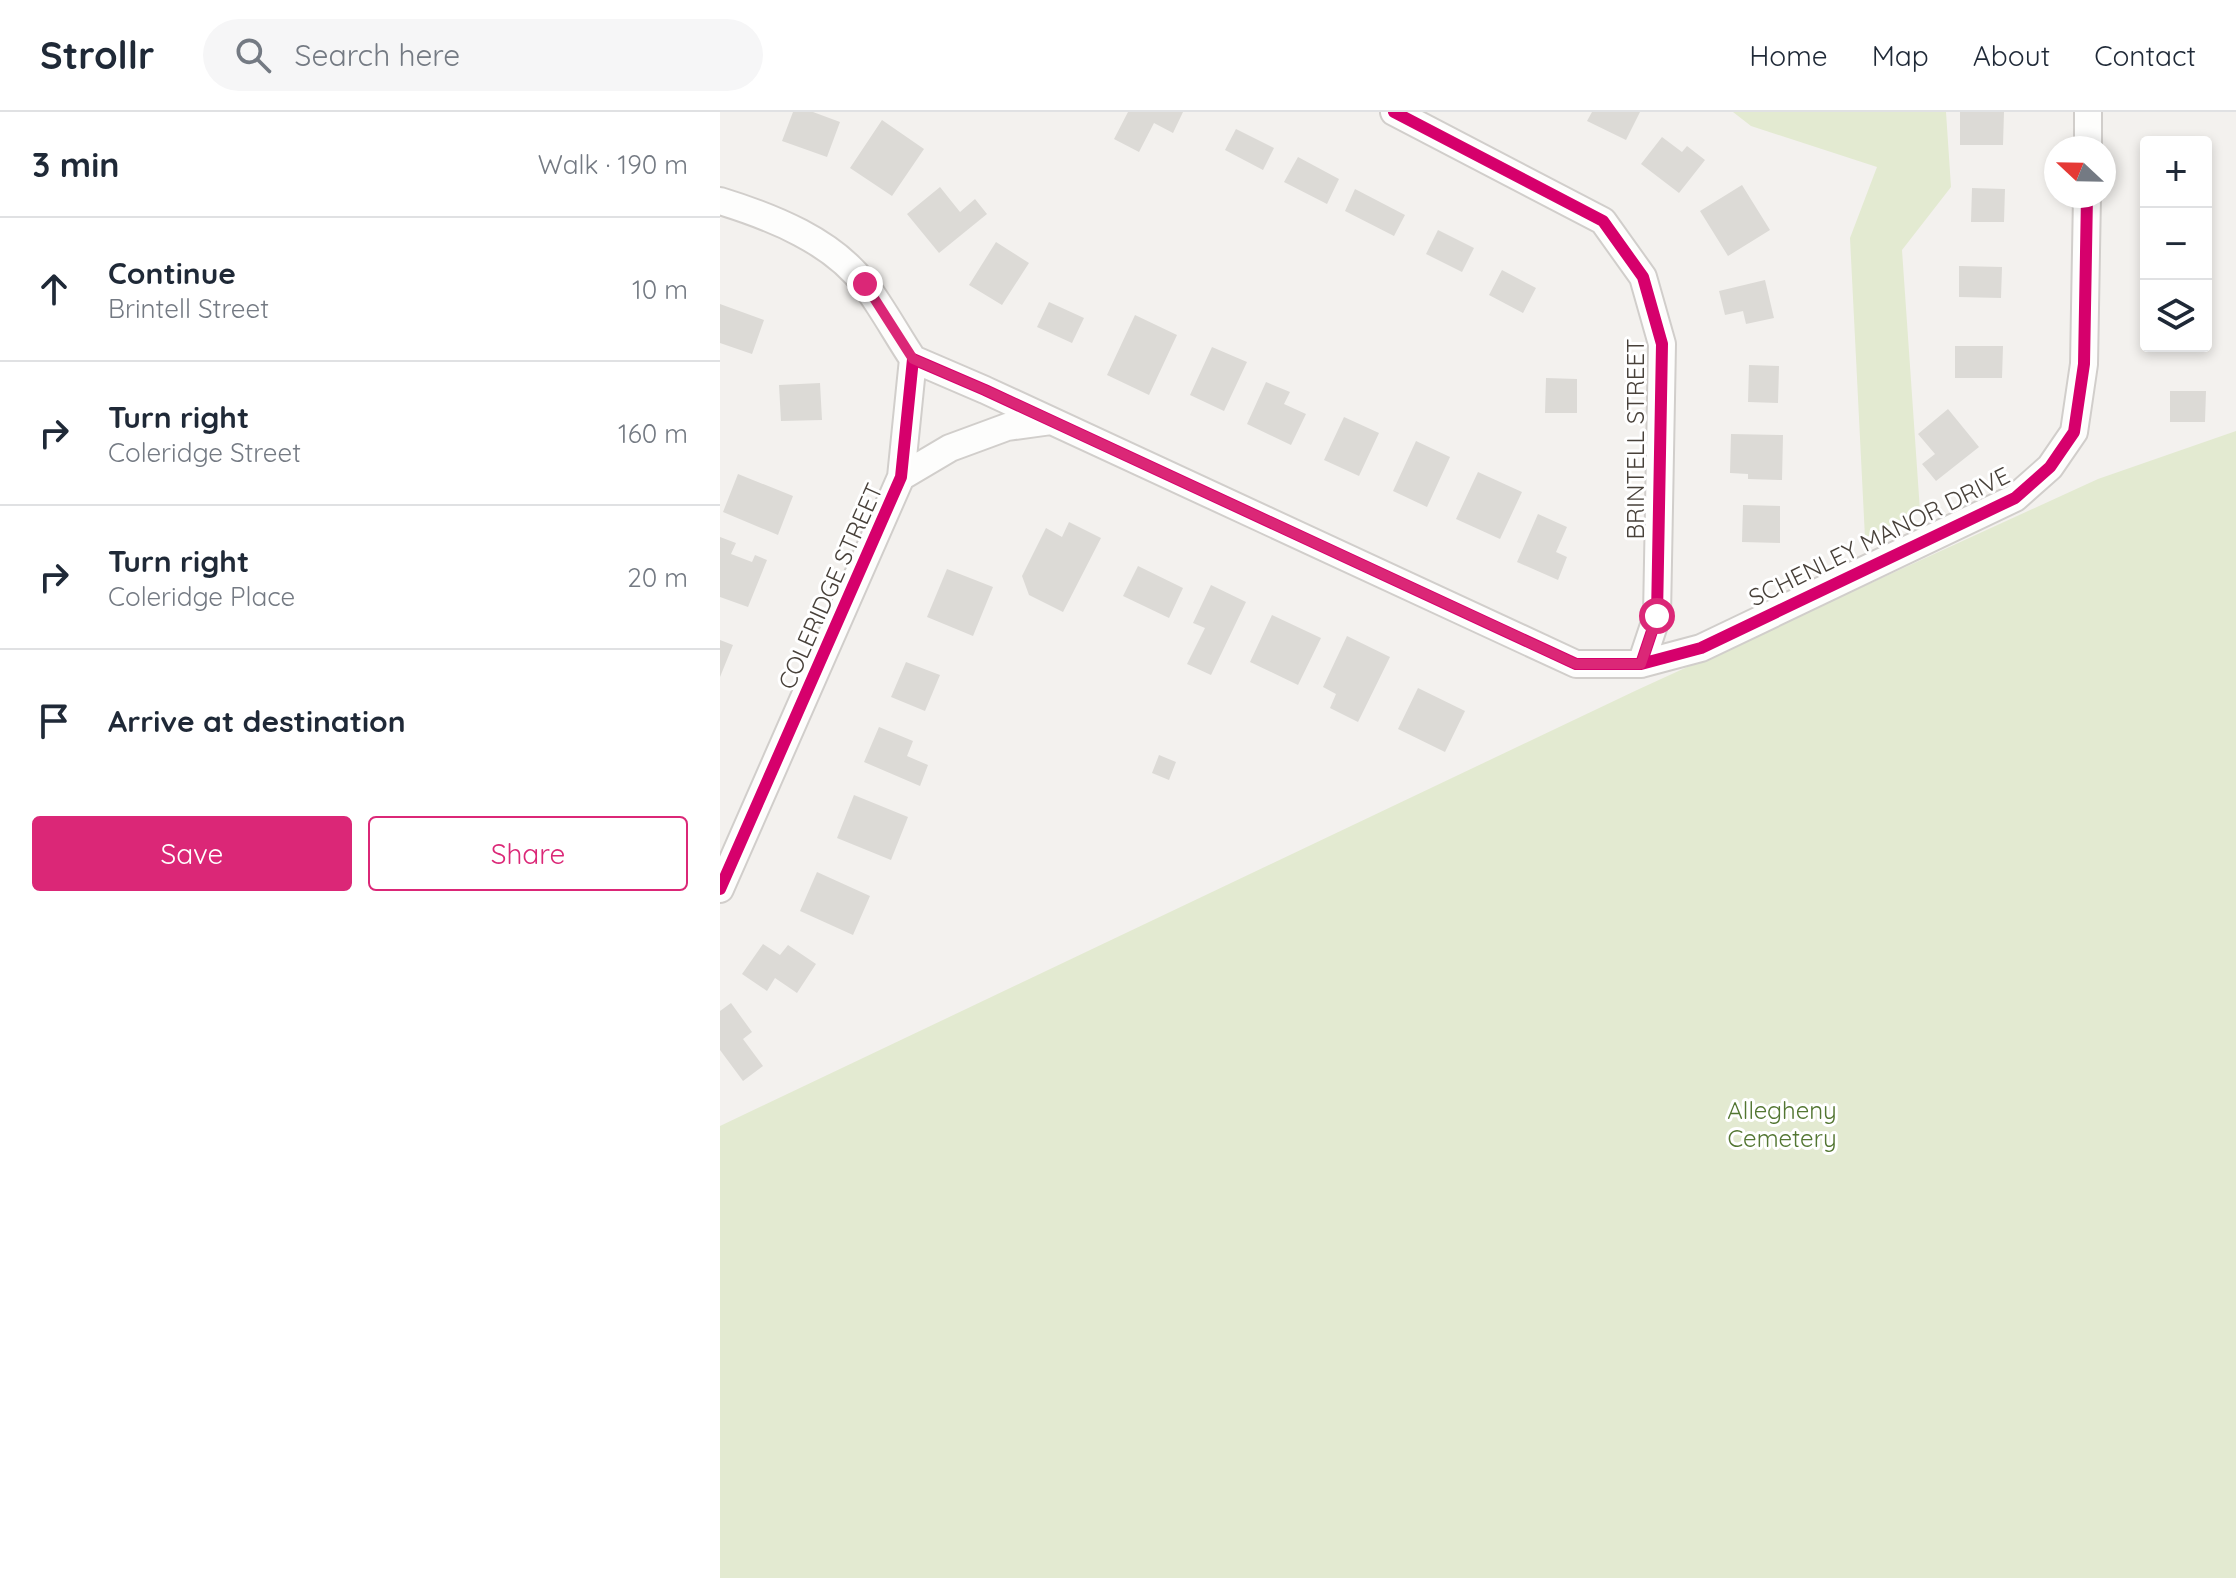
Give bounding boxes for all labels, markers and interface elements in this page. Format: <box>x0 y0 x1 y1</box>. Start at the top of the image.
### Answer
search box <box>203 19 763 91</box>
text: Strollr <box>40 31 155 79</box>
icon: search <box>231 33 275 77</box>
text: Search here <box>295 36 460 74</box>
text: Home <box>1749 38 1828 73</box>
text: Map <box>1872 38 1929 73</box>
text: About <box>1973 38 2050 73</box>
text: Contact <box>2094 38 2196 73</box>
north arrow <box>2044 136 2116 208</box>
map controls <box>2140 136 2212 352</box>
button: + <box>2140 136 2212 208</box>
text: 3 min <box>32 143 119 186</box>
text: Walk · 190 m <box>538 148 688 181</box>
button: − <box>2140 208 2212 280</box>
text: Continue <box>108 254 236 292</box>
route end <box>847 266 883 302</box>
icon: ahead <box>32 267 76 311</box>
text: 10 m <box>632 273 688 306</box>
button: layers <box>2140 280 2212 352</box>
text: Brintell Street <box>108 292 269 325</box>
street label: BRINTELL STREET <box>1620 338 1650 540</box>
text: Turn right <box>108 398 249 436</box>
icon: right <box>32 411 76 455</box>
text: 160 m <box>618 417 688 450</box>
text: Coleridge Street <box>108 436 301 469</box>
street label: SCHENLEY MANOR DRIVE <box>1744 460 2014 612</box>
street label: COLERIDGE STREET <box>771 478 889 694</box>
text: Turn right <box>108 542 249 580</box>
icon: right <box>32 555 76 599</box>
text: 20 m <box>627 561 688 594</box>
text: Coleridge Place <box>108 580 295 613</box>
route start <box>1639 598 1675 634</box>
icon: arrive <box>32 699 76 743</box>
text: Arrive at destination <box>108 702 406 740</box>
button: Save <box>32 816 352 891</box>
button: Share <box>368 816 688 891</box>
park label: Allegheny Cemetery <box>1727 1095 1837 1153</box>

